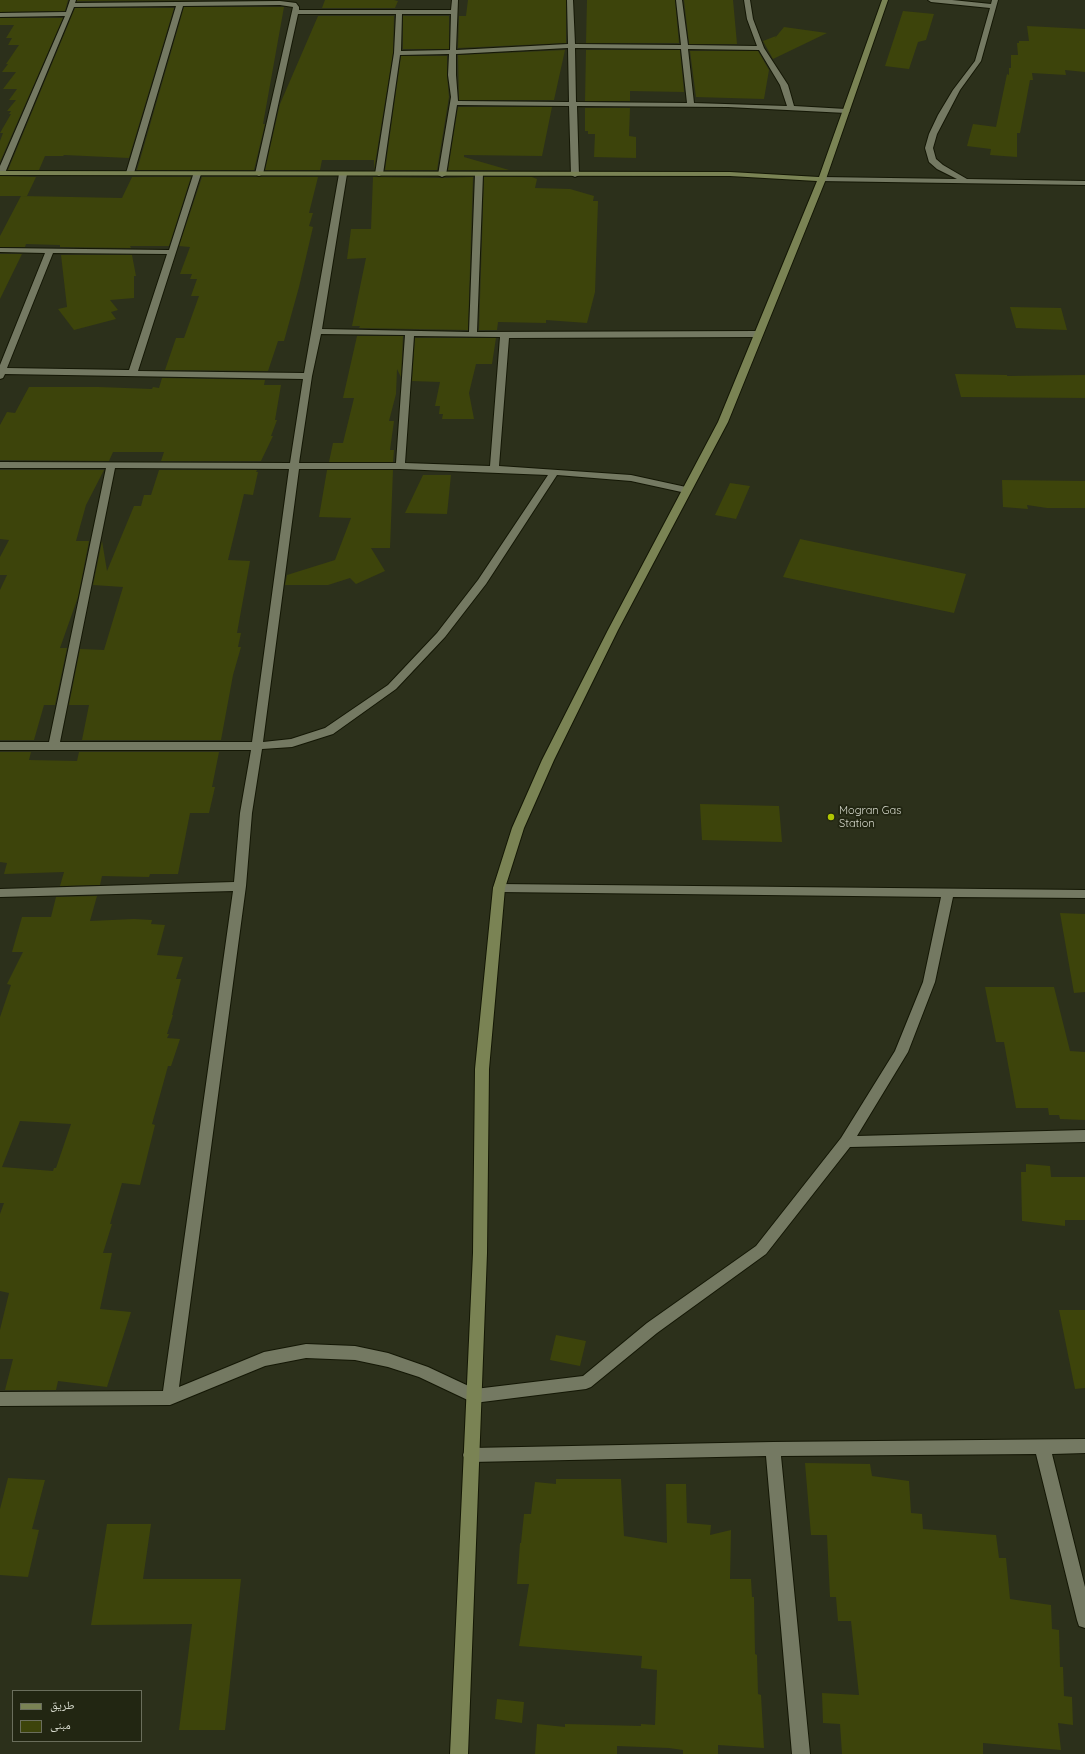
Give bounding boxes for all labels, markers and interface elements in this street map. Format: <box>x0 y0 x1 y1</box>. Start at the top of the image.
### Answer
place label: Mogran Gas Station <box>839 804 901 830</box>
marker: Mogran Gas Station <box>826 812 836 822</box>
legend <box>12 1690 142 1742</box>
text: طريق <box>50 1697 75 1712</box>
text: مبنى <box>50 1717 71 1732</box>

